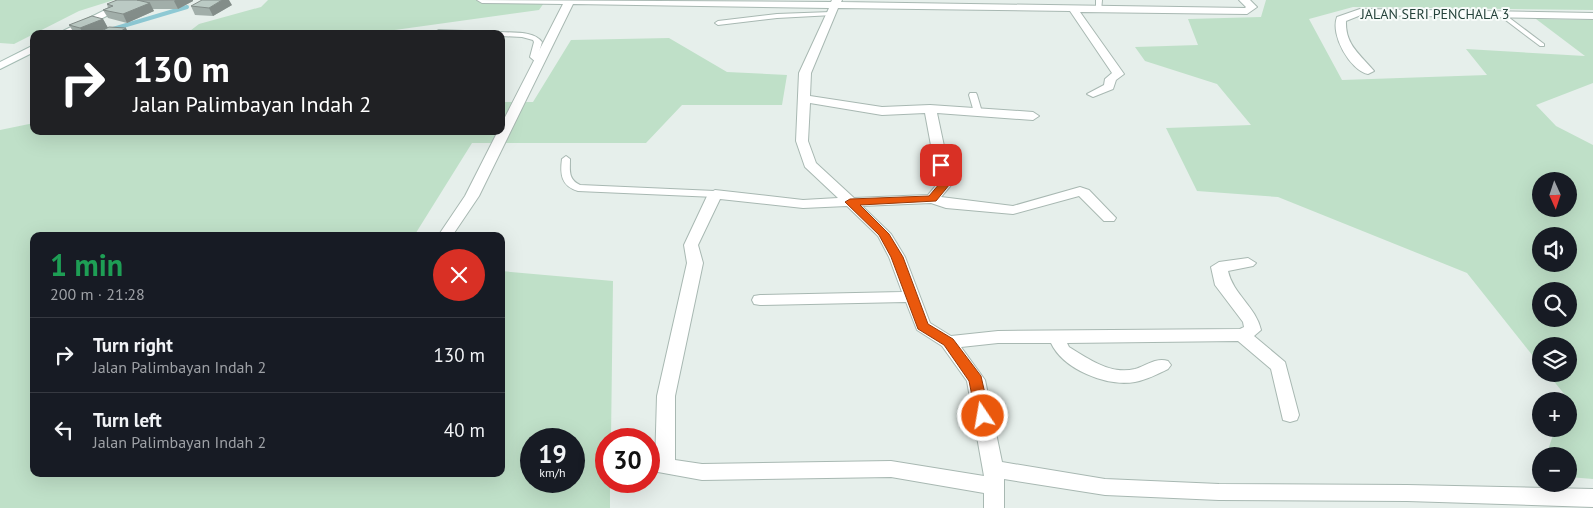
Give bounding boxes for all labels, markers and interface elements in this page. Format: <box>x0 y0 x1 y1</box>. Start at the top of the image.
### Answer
street label: JALAN SERI PENCHALA 3 <box>1360 5 1509 23</box>
text: 130 m <box>133 46 230 92</box>
icon: right <box>50 50 115 115</box>
text: Jalan Palimbayan Indah 2 <box>133 90 371 118</box>
pin <box>920 144 962 186</box>
icon: arrive <box>927 151 955 179</box>
north arrow <box>1532 172 1578 218</box>
map controls <box>1532 172 1577 492</box>
button: sound <box>1532 227 1577 272</box>
text: 1 min <box>50 245 123 284</box>
button: close <box>433 249 485 301</box>
button: search <box>1532 282 1577 327</box>
text: 200 m · 21:28 <box>50 284 145 304</box>
text: Turn right <box>93 333 173 357</box>
button: layers <box>1532 337 1577 382</box>
icon: right <box>50 341 78 369</box>
text: 130 m <box>433 343 485 367</box>
text: Jalan Palimbayan Indah 2 <box>93 357 266 377</box>
position arrow <box>956 389 1008 441</box>
button: + <box>1532 392 1577 437</box>
text: Turn left <box>93 408 162 432</box>
icon: left <box>50 416 78 444</box>
text: 40 m <box>444 418 485 442</box>
speed limit sign: 30 <box>595 428 660 493</box>
text: Jalan Palimbayan Indah 2 <box>93 432 266 452</box>
text: 19 <box>538 438 567 470</box>
button: − <box>1532 447 1577 492</box>
text: km/h <box>539 465 566 480</box>

